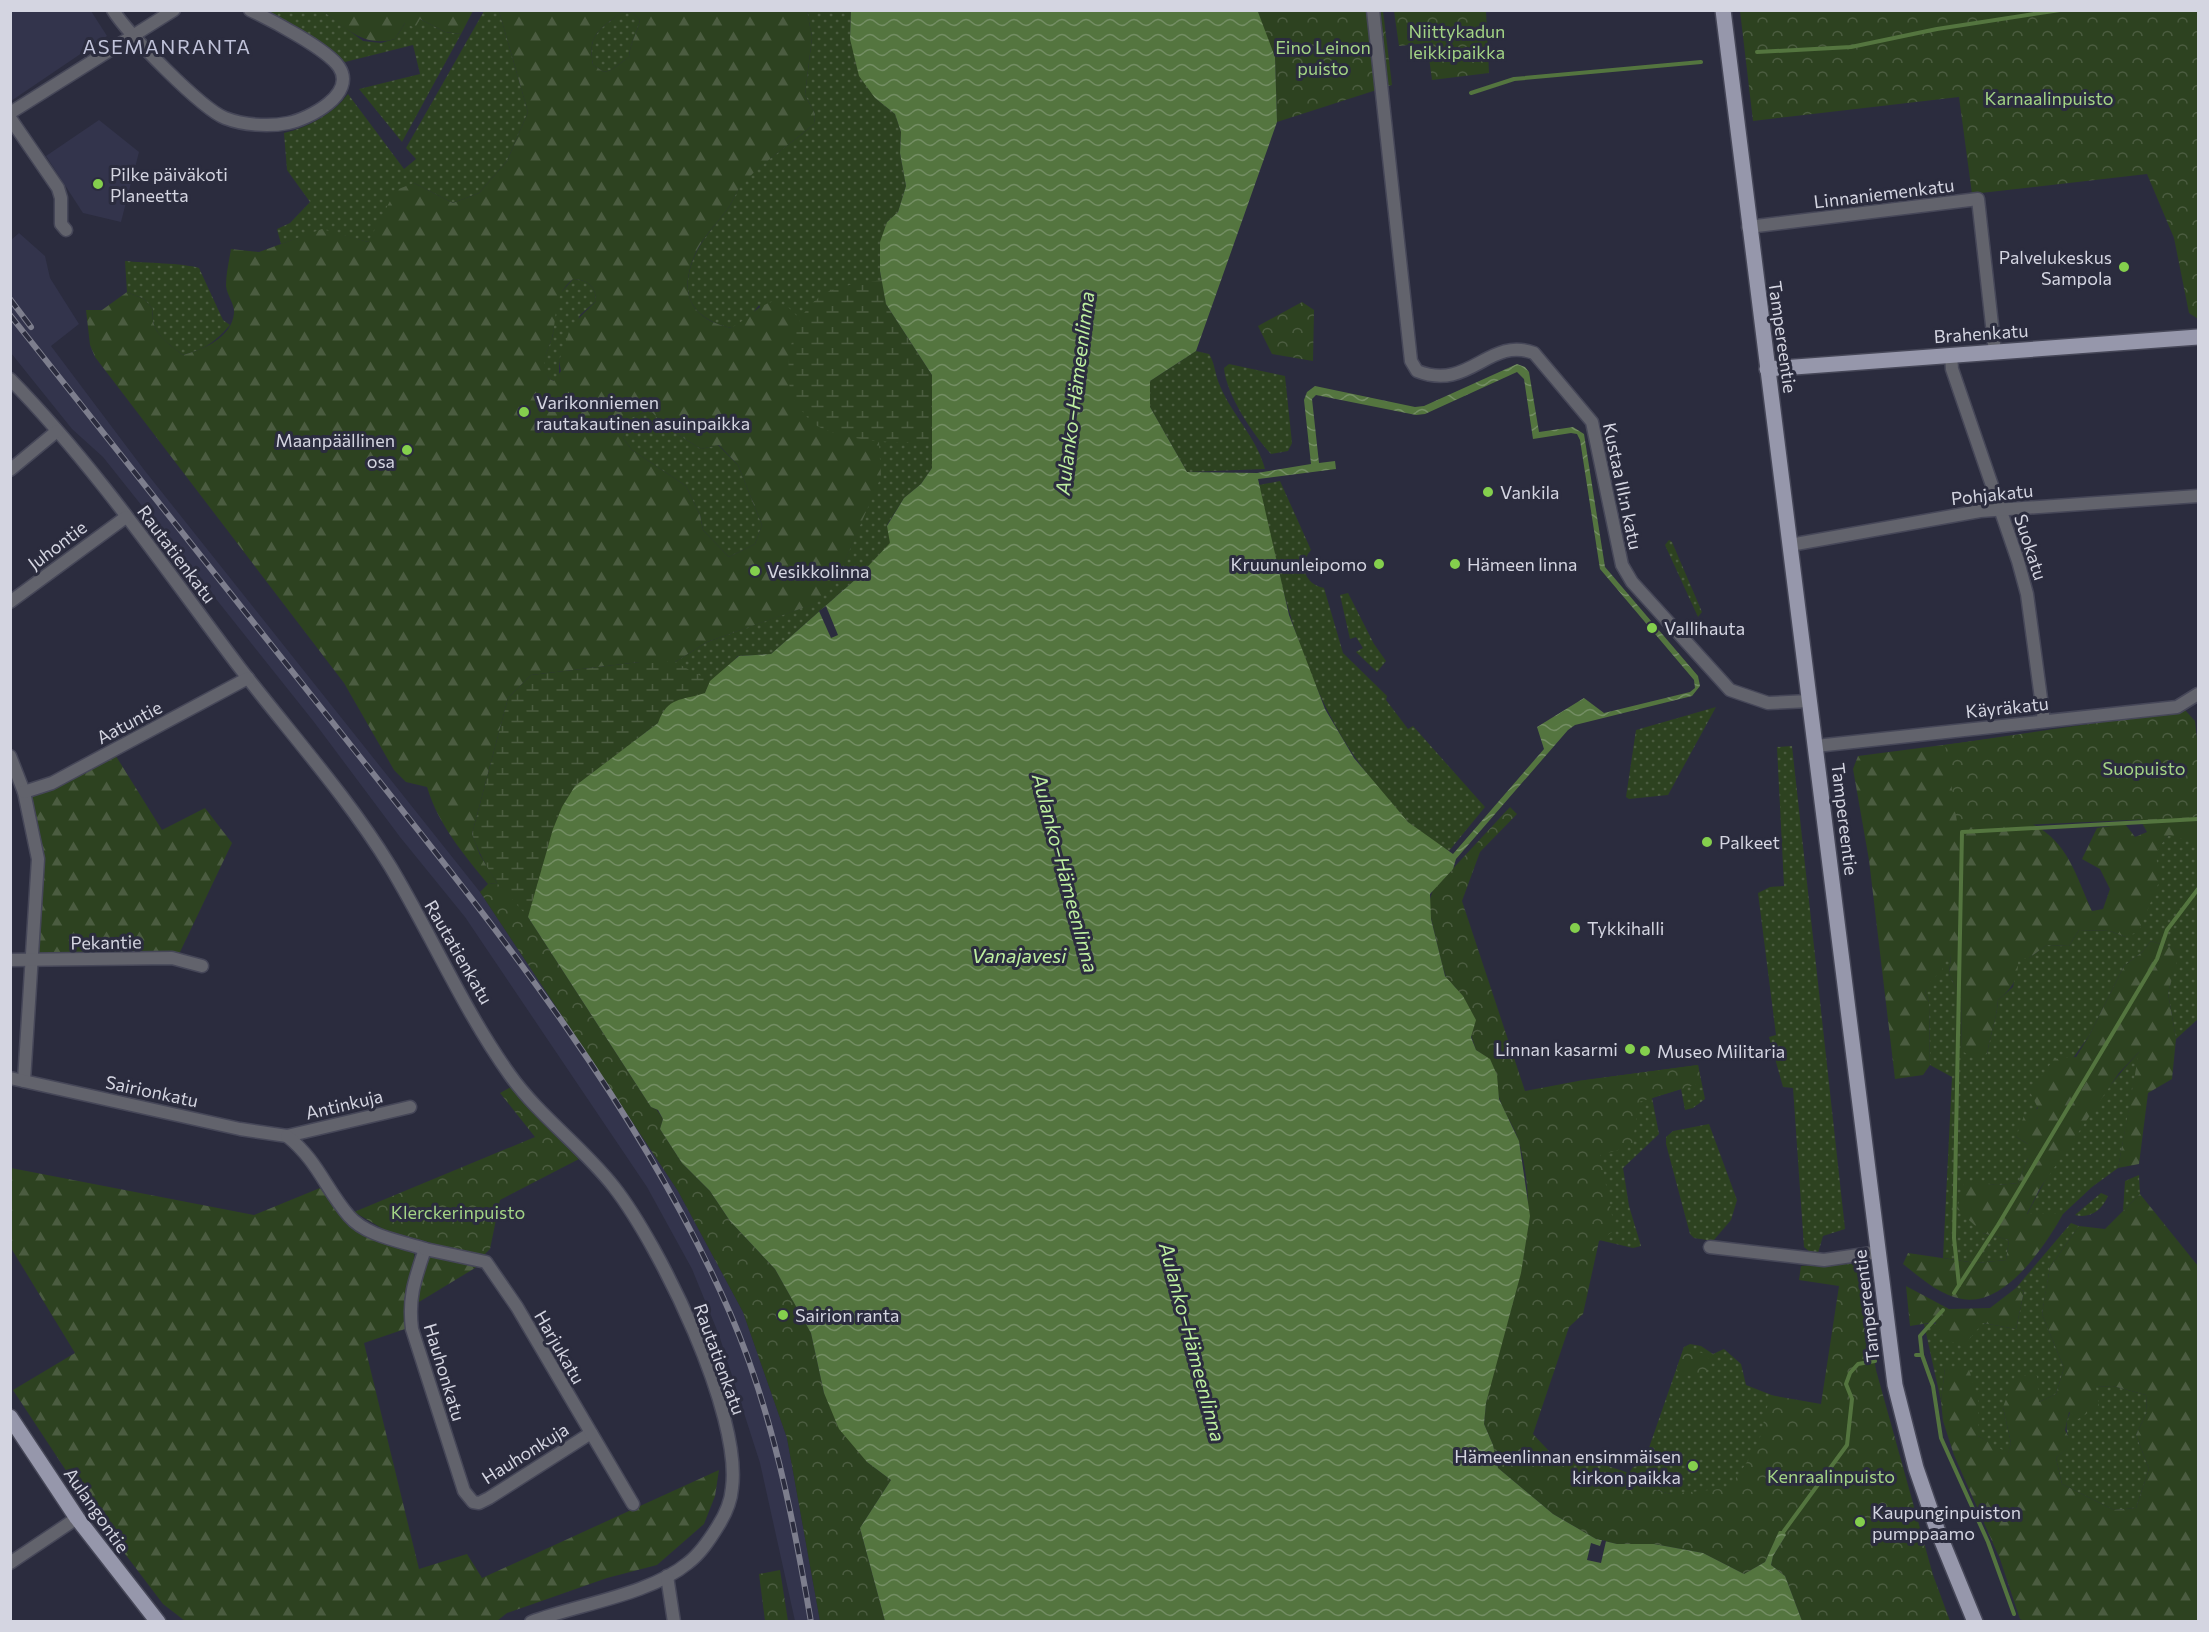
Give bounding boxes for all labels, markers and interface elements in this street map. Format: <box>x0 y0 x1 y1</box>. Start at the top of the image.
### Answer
park label: Niittykadun leikkipaikka <box>1409 20 1505 63</box>
district label: ASEMANRANTA <box>82 34 252 58</box>
park label: Eino Leinon puisto <box>1275 36 1371 79</box>
park label: Karnaalinpuisto <box>1985 87 2113 109</box>
place label: Pilke päiväkoti Planeetta <box>110 163 228 206</box>
street label: Linnaniemenkatu <box>1812 173 1956 213</box>
marker: Pilke päiväkoti Planeetta <box>91 177 105 191</box>
place label: Palvelukeskus Sampola <box>1999 246 2112 289</box>
marker: Palvelukeskus Sampola <box>2117 260 2131 274</box>
street label: Tampereentie <box>1764 280 1802 394</box>
water label: Aulanko–Hämeenlinna <box>1049 290 1098 497</box>
street label: Brahenkatu <box>1933 319 2029 347</box>
place label: Varikonniemen rautakautinen asuinpaikka <box>536 391 750 434</box>
marker: Varikonniemen rautakautinen asuinpaikka <box>517 405 531 419</box>
street label: Kustaa III:n katu <box>1599 420 1647 552</box>
place label: Maanpäällinen osa <box>276 429 395 472</box>
marker: Maanpäällinen osa <box>400 443 414 457</box>
street label: Pohjakatu <box>1950 479 2034 509</box>
place label: Vankila <box>1500 481 1560 503</box>
marker: Vankila <box>1481 485 1495 499</box>
street label: Rautatienkatu <box>133 501 221 607</box>
street label: Suokatu <box>2010 511 2052 583</box>
street label: Juhontie <box>23 516 91 574</box>
place label: Kruununleipomo <box>1230 553 1367 575</box>
place label: Hämeen linna <box>1467 553 1578 575</box>
marker: Kruununleipomo <box>1372 557 1386 571</box>
marker: Hämeen linna <box>1448 557 1462 571</box>
place label: Vesikkolinna <box>767 560 870 582</box>
marker: Vesikkolinna <box>748 564 762 578</box>
place label: Vallihauta <box>1664 617 1745 639</box>
marker: Vallihauta <box>1645 621 1659 635</box>
street label: Käyräkatu <box>1964 692 2050 722</box>
street label: Aatuntie <box>93 696 165 748</box>
park label: Suopuisto <box>2103 757 2185 779</box>
street label: Tampereentie <box>1827 762 1863 876</box>
water label: Aulanko–Hämeenlinna <box>1028 770 1104 975</box>
place label: Palkeet <box>1719 831 1780 853</box>
marker: Palkeet <box>1700 835 1714 849</box>
street label: Rautatienkatu <box>420 896 498 1008</box>
place label: Tykkihalli <box>1587 917 1664 939</box>
marker: Tykkihalli <box>1568 921 1582 935</box>
street label: Pekantie <box>70 930 142 954</box>
water label: Vanajavesi <box>971 943 1067 967</box>
place label: Linnan kasarmi <box>1495 1038 1618 1060</box>
place label: Museo Militaria <box>1657 1040 1785 1062</box>
marker: Linnan kasarmi <box>1623 1042 1637 1056</box>
marker: Museo Militaria <box>1638 1044 1652 1058</box>
street label: Sairionkatu <box>104 1070 200 1112</box>
street label: Antinkuja <box>303 1084 385 1124</box>
park label: Klerckerinpuisto <box>391 1201 525 1223</box>
water label: Aulanko–Hämeenlinna <box>1155 1239 1231 1444</box>
street label: Tampereentie <box>1848 1249 1884 1363</box>
street label: Rautatienkatu <box>690 1300 750 1418</box>
place label: Sairion ranta <box>795 1304 899 1326</box>
street label: Harjukatu <box>530 1306 590 1388</box>
marker: Sairion ranta <box>776 1308 790 1322</box>
street label: Hauhonkatu <box>420 1321 470 1423</box>
street label: Hauhonkuja <box>478 1418 572 1488</box>
place label: Hämeenlinnan ensimmäisen kirkon paikka <box>1454 1445 1681 1488</box>
marker: Hämeenlinnan ensimmäisen kirkon paikka <box>1686 1459 1700 1473</box>
street label: Aulangontie <box>60 1463 134 1557</box>
park label: Kenraalinpuisto <box>1767 1465 1895 1487</box>
place label: Kaupunginpuiston pumppaamo <box>1872 1501 2021 1544</box>
marker: Kaupunginpuiston pumppaamo <box>1853 1515 1867 1529</box>

